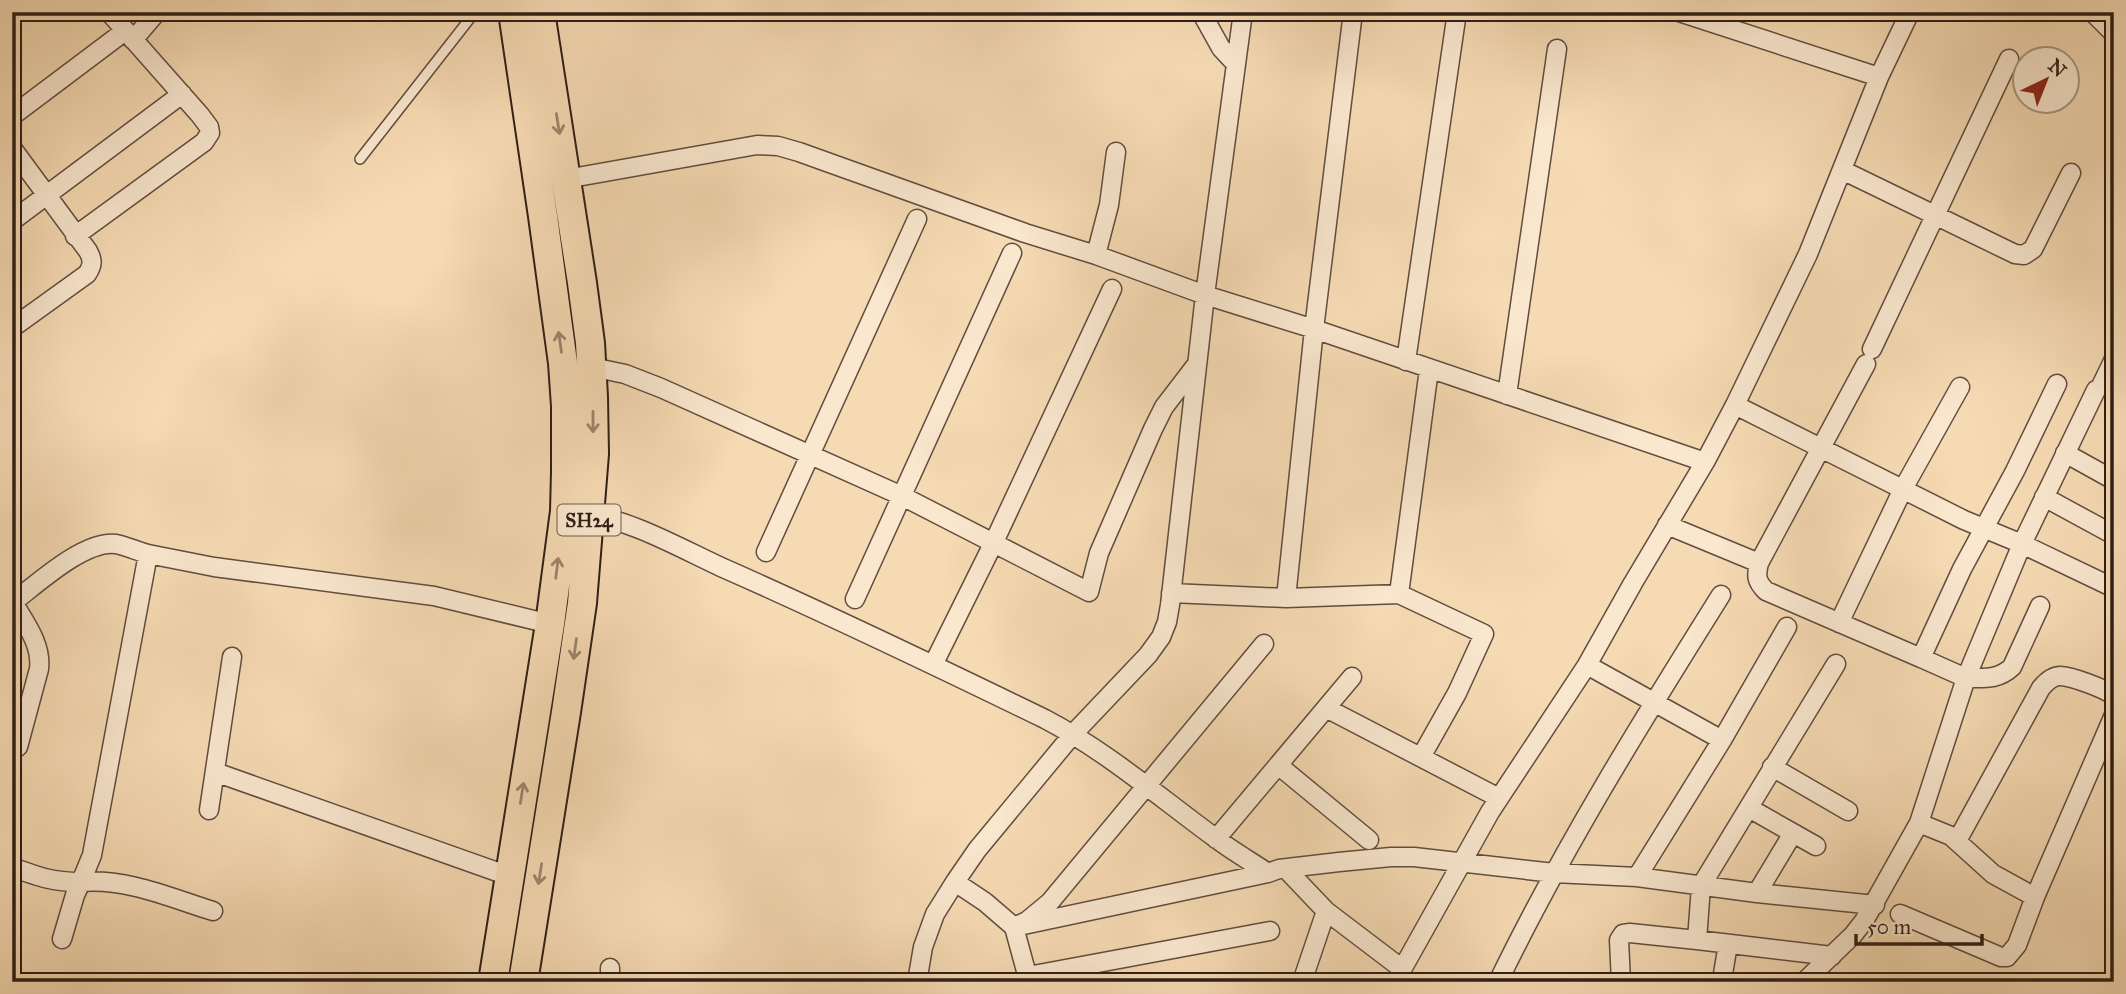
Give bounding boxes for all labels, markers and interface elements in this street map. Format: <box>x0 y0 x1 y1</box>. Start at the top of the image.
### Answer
north arrow <box>2010 46 2080 116</box>
text: N <box>2044 54 2071 82</box>
one-way arrow <box>552 112 565 135</box>
one-way arrow <box>553 331 566 354</box>
one-way arrow <box>586 410 600 433</box>
road number: SH24 <box>558 505 620 536</box>
one-way arrow <box>551 558 564 580</box>
one-way arrow <box>569 637 582 660</box>
one-way arrow <box>516 782 529 805</box>
one-way arrow <box>533 862 546 884</box>
scale bar <box>1856 903 1982 947</box>
text: 50 m <box>1867 914 1912 940</box>

